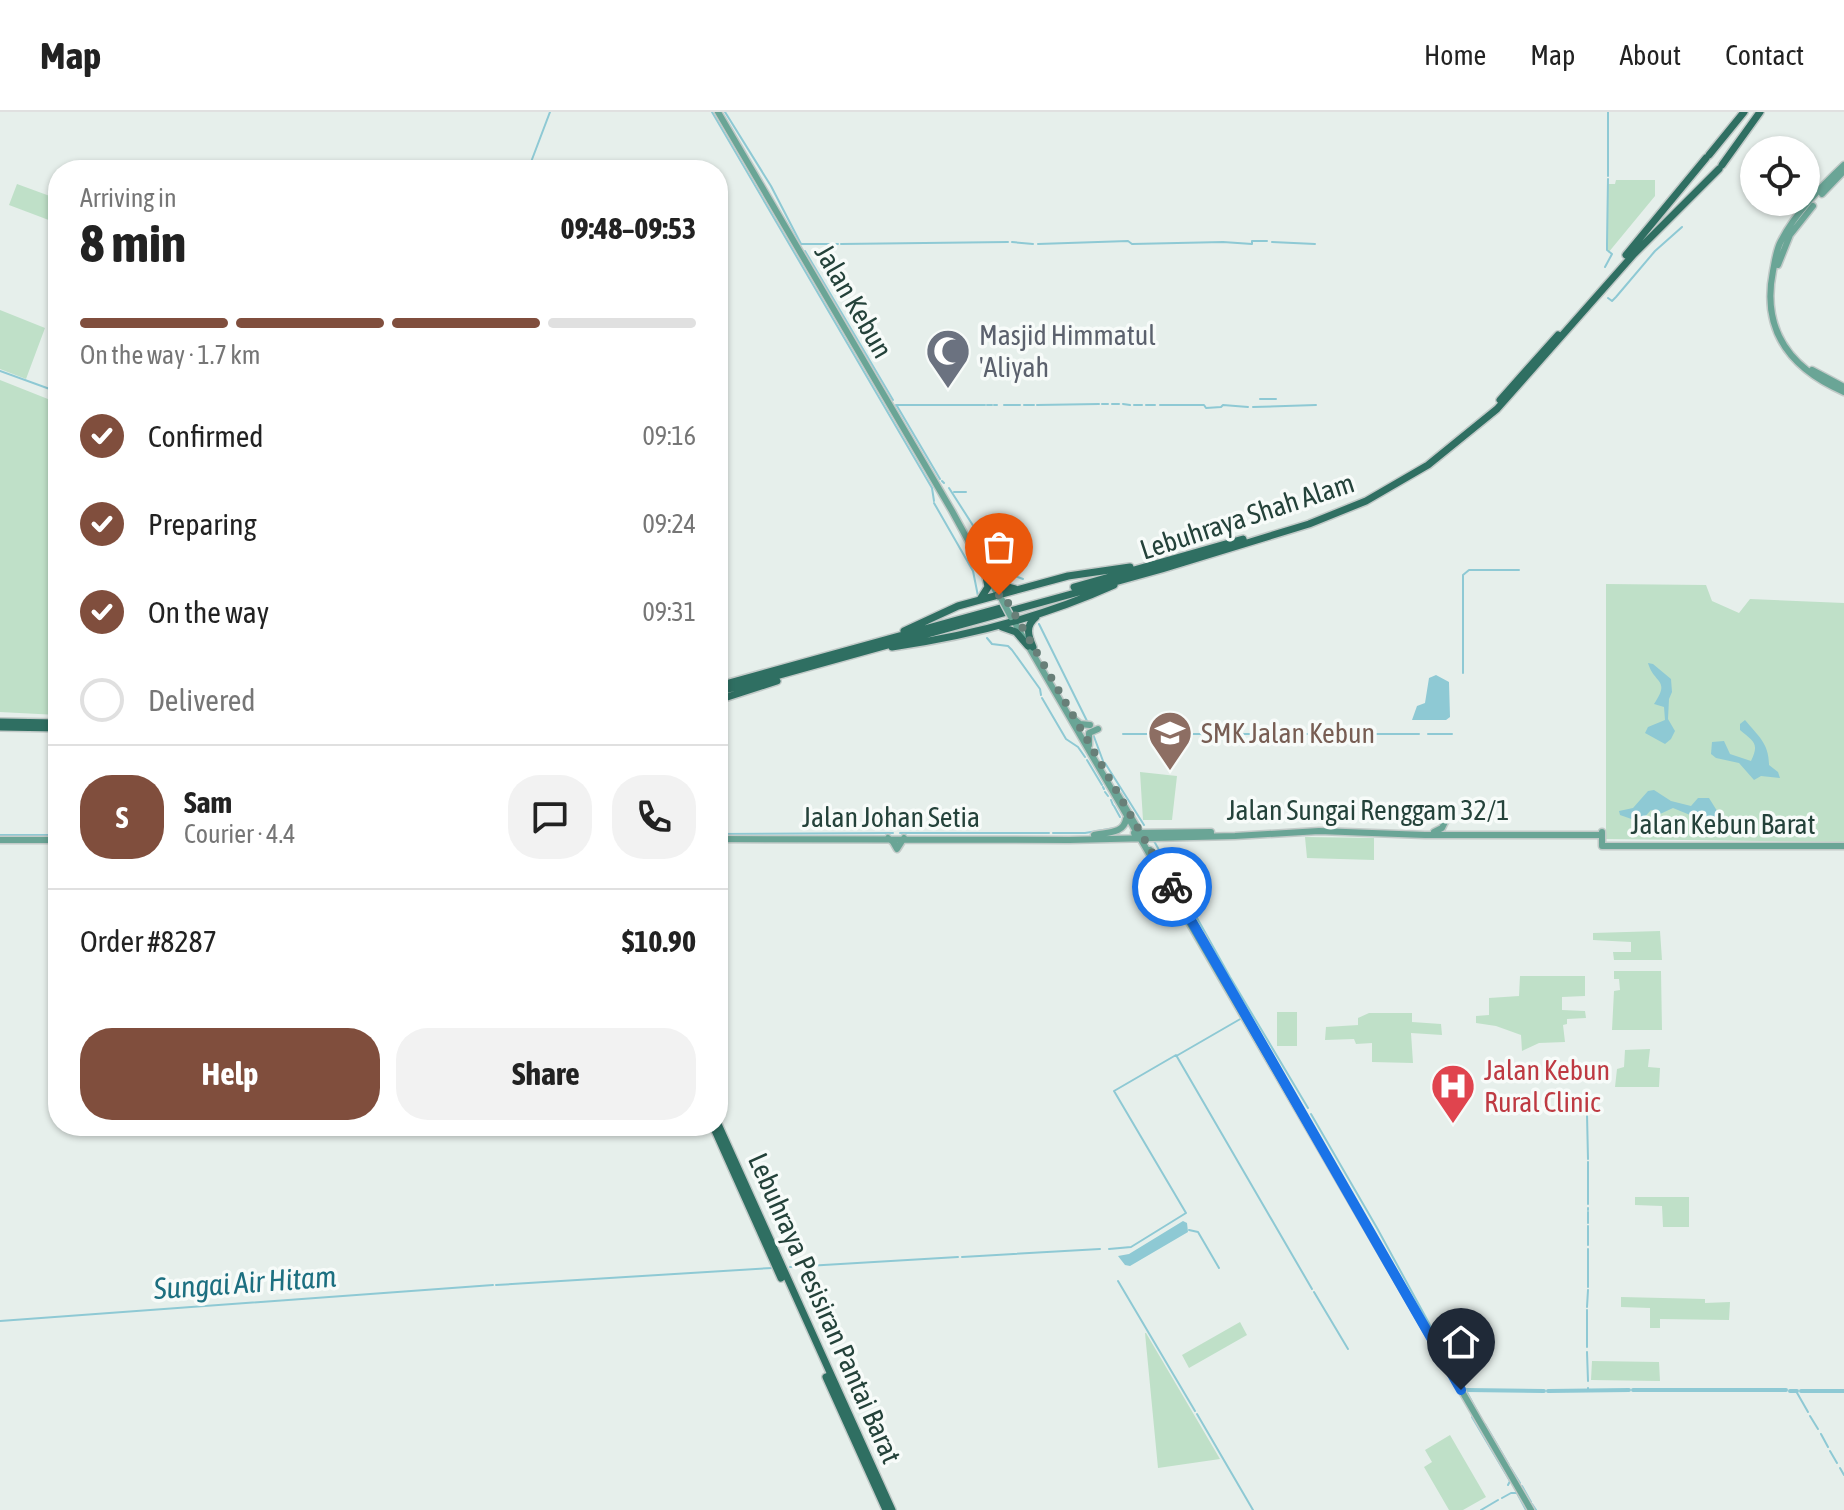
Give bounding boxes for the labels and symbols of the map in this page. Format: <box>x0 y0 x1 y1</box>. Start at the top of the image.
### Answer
street label: Jalan Kebun <box>809 238 899 364</box>
place label: Masjid Himmatul 'Aliyah <box>979 319 1156 383</box>
mosque icon: Masjid Himmatul 'Aliyah <box>924 327 972 390</box>
street label: Lebuhraya Shah Alam <box>1136 466 1358 566</box>
pin <box>965 513 1033 595</box>
school or university icon: SMK Jalan Kebun <box>1146 709 1194 772</box>
place label: SMK Jalan Kebun <box>1201 717 1375 749</box>
street label: Jalan Sungai Renggam 32/1 <box>1227 794 1509 826</box>
street label: Jalan Johan Setia <box>802 801 980 833</box>
street label: Jalan Kebun Barat <box>1631 808 1816 840</box>
courier <box>1132 847 1212 927</box>
place label: Jalan Kebun Rural Clinic <box>1484 1054 1610 1118</box>
hospital icon: Jalan Kebun Rural Clinic <box>1429 1062 1477 1125</box>
street label: Lebuhraya Pesisiran Pantai Barat <box>742 1148 908 1468</box>
water label: Sungai Air Hitam <box>152 1259 337 1305</box>
pin <box>1427 1308 1495 1390</box>

